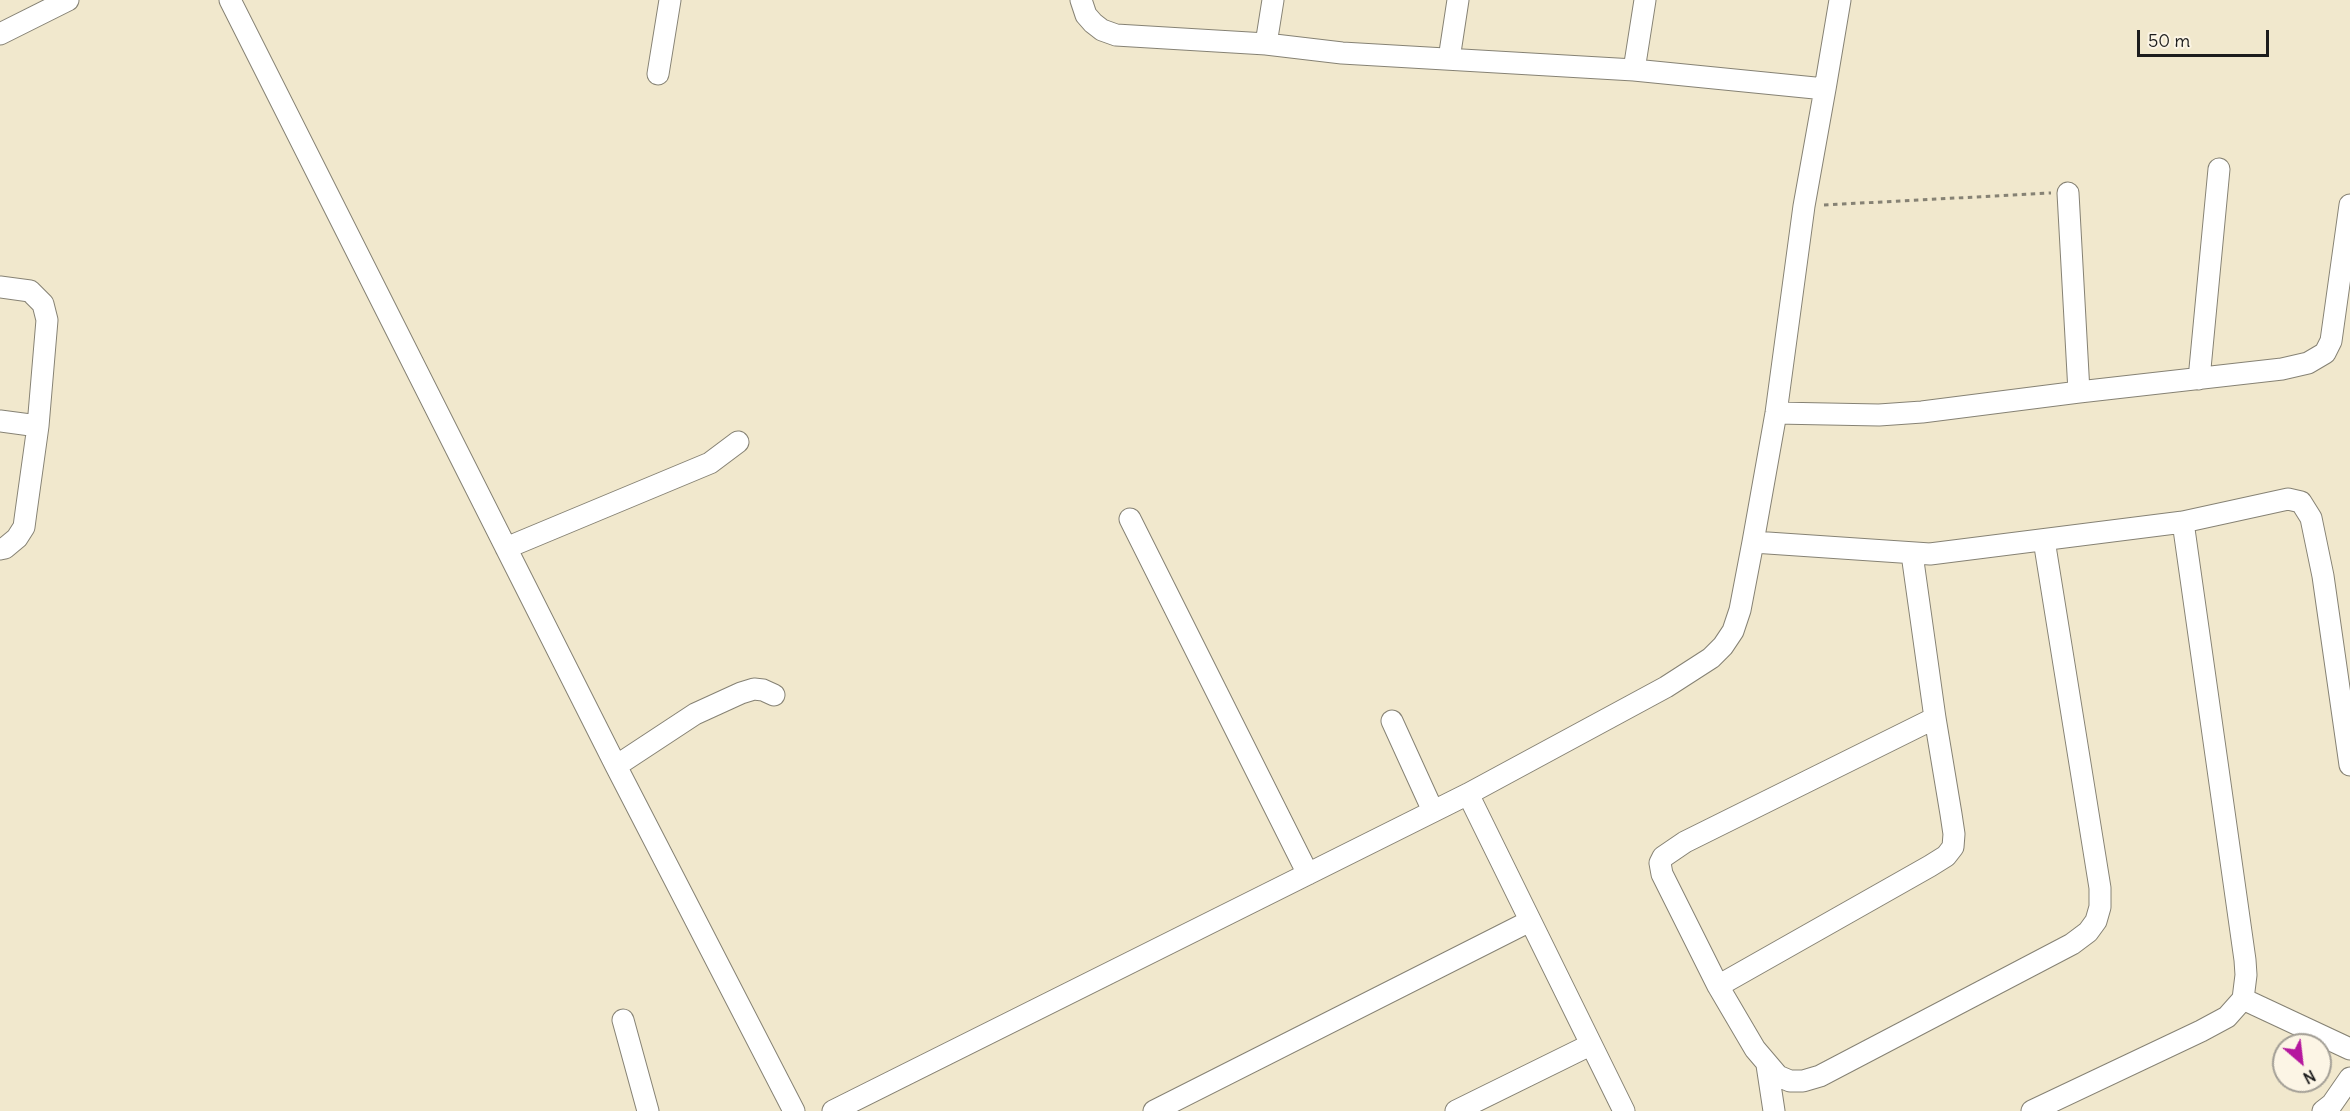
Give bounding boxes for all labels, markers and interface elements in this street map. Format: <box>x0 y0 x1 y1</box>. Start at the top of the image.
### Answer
scale bar <box>2140 18 2272 56</box>
text: 50 m <box>2148 29 2190 52</box>
north arrow <box>2272 1033 2332 1093</box>
text: N <box>2300 1066 2319 1089</box>

